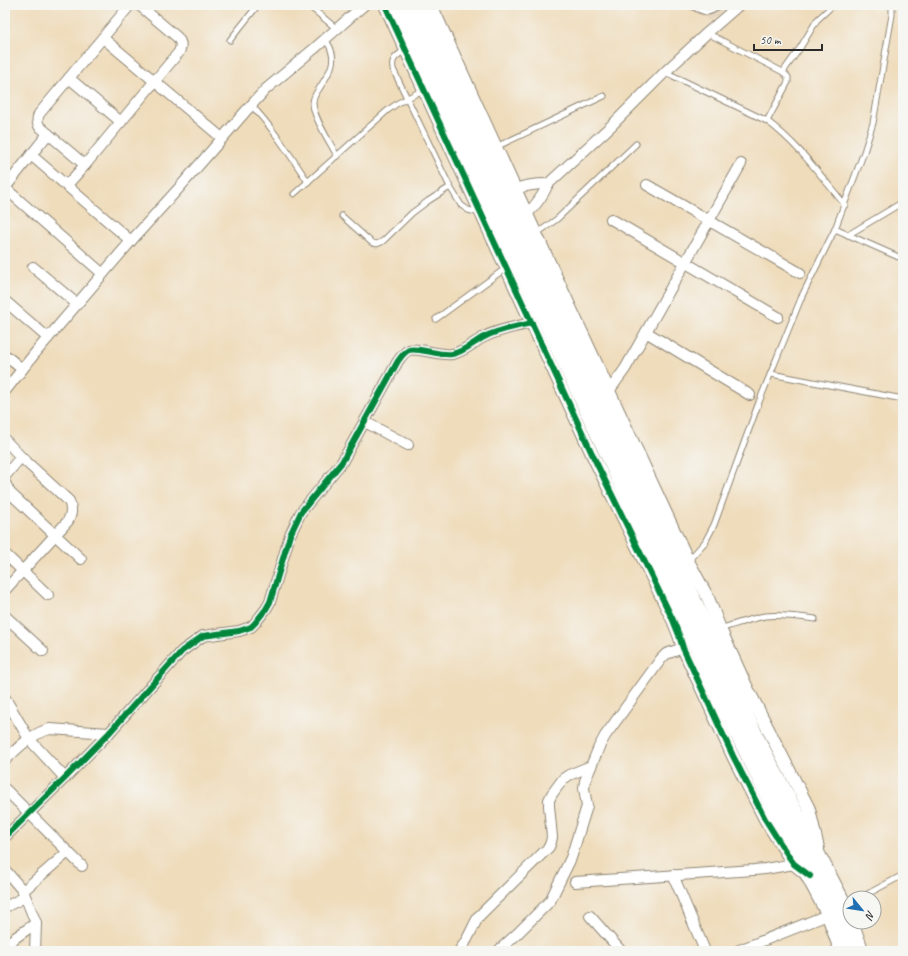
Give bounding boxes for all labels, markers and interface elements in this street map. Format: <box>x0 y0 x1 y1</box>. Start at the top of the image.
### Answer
scale bar <box>754 26 822 52</box>
text: 50 m <box>760 32 782 48</box>
north arrow <box>842 890 882 930</box>
text: N <box>862 909 878 923</box>

